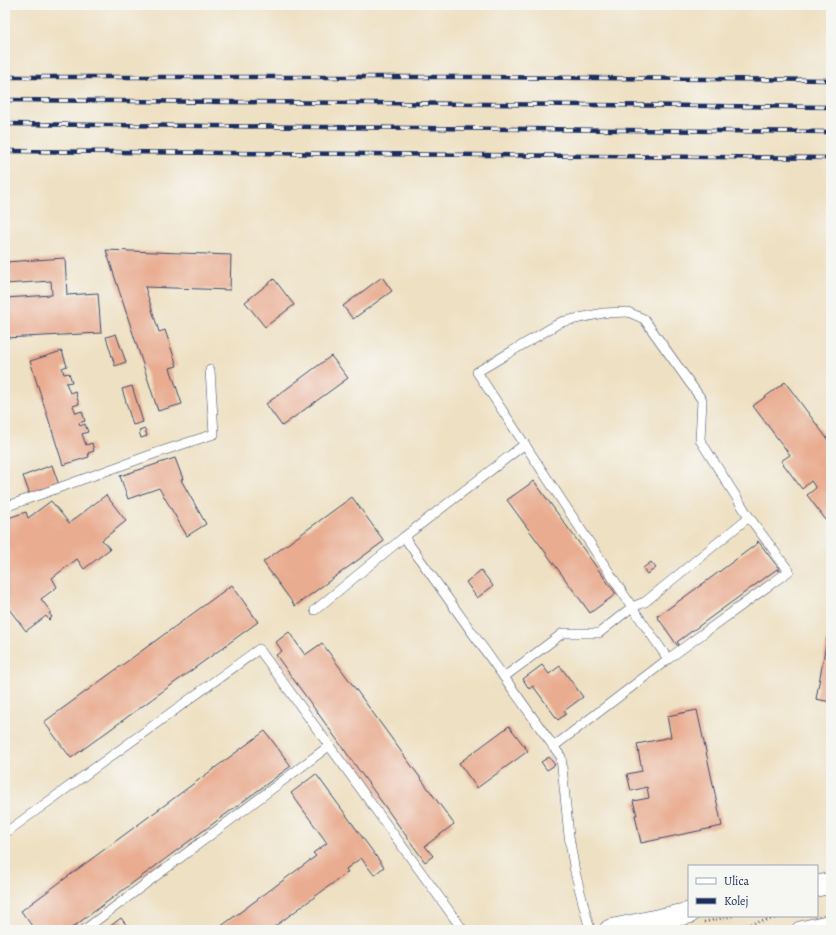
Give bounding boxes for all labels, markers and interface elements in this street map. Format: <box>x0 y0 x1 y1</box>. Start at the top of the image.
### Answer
legend <box>688 865 818 917</box>
text: Ulica <box>724 873 749 889</box>
text: Kolej <box>724 893 748 909</box>

